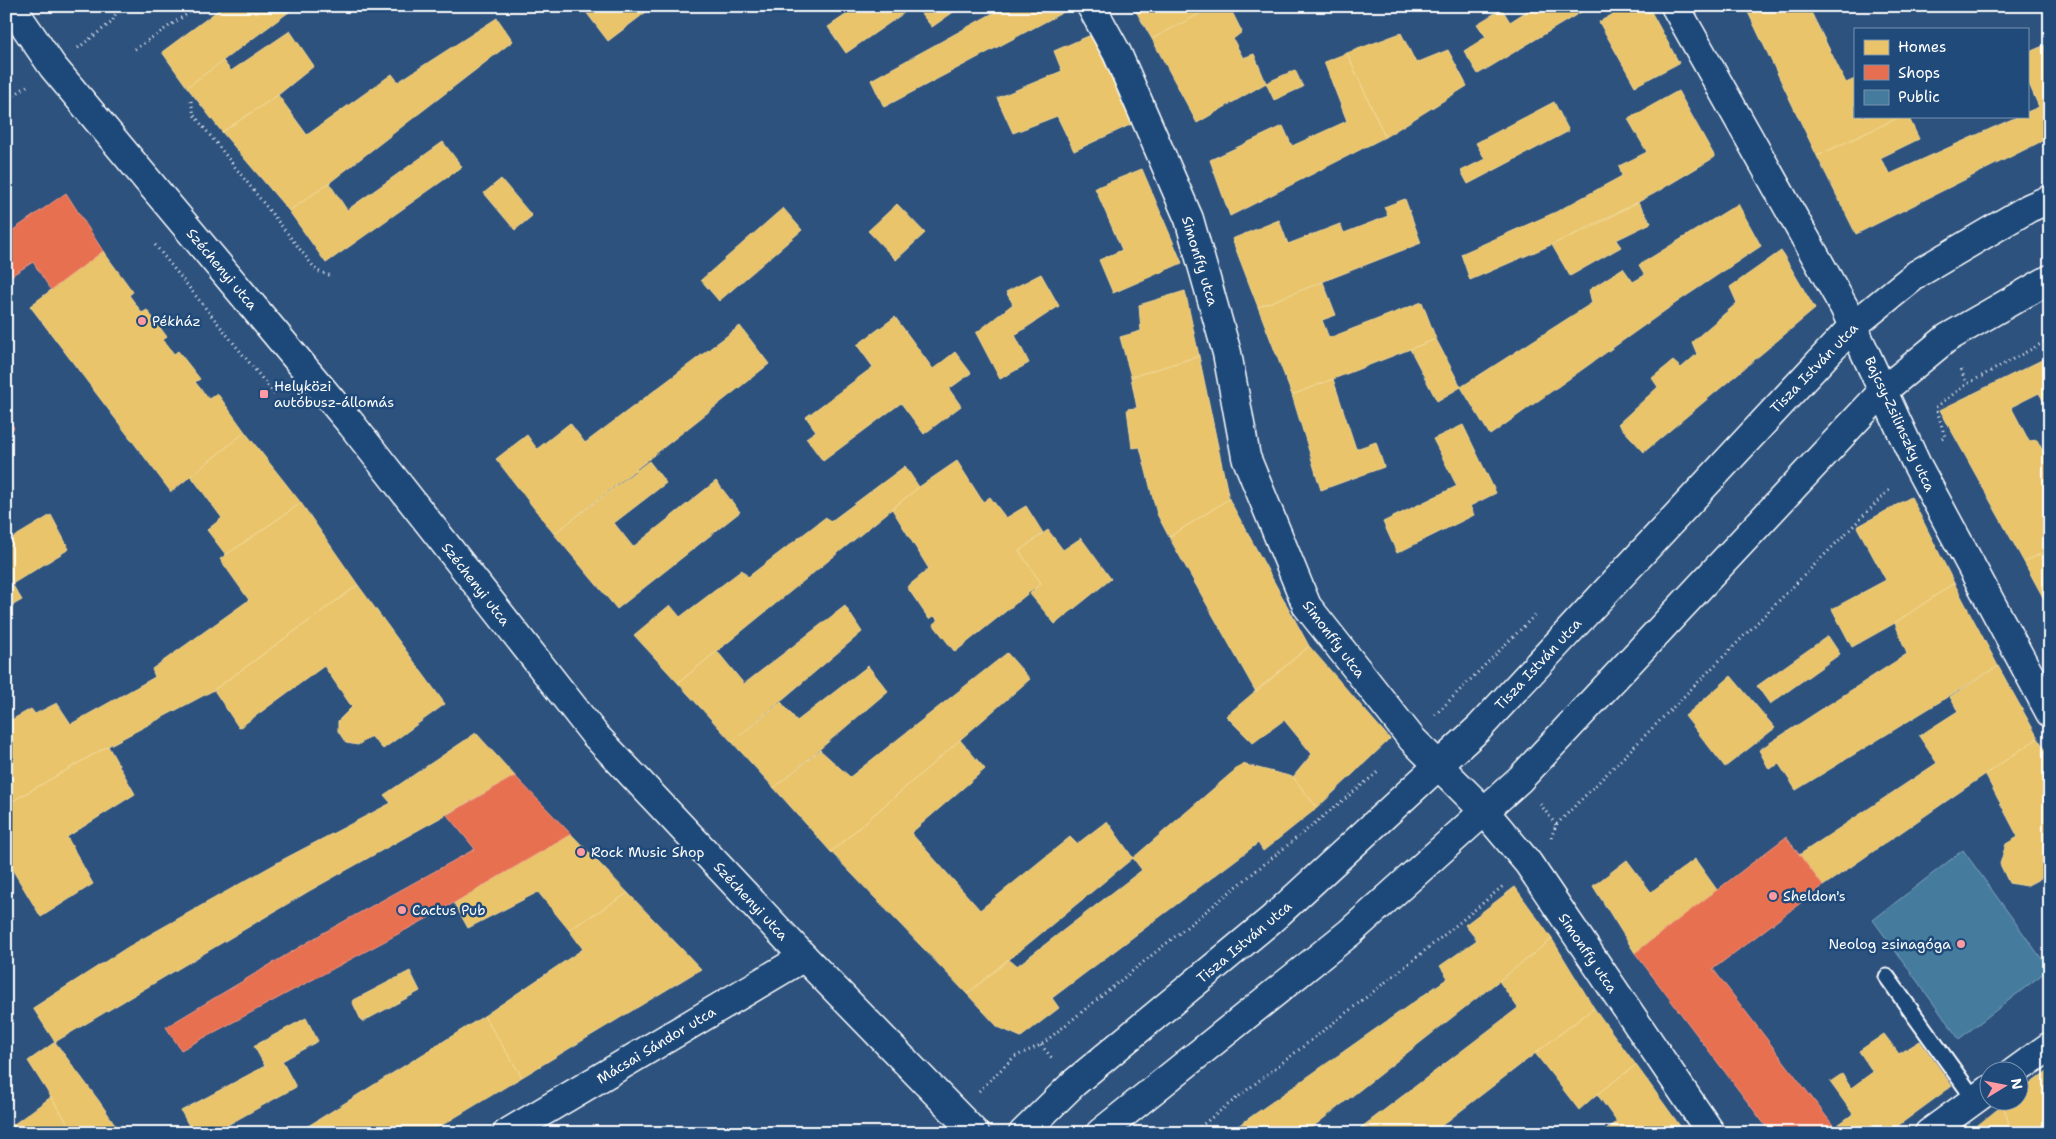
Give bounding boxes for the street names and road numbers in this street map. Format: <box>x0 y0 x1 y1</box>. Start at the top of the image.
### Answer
street label: Simonffy utca <box>1178 214 1222 308</box>
street label: Széchenyi utca <box>183 225 261 314</box>
street label: Tisza István utca <box>1766 319 1862 417</box>
street label: Bajcsy-Zsilinszky utca <box>1861 354 1939 495</box>
street label: Széchenyi utca <box>438 539 514 629</box>
street label: Simonffy utca <box>1299 597 1369 682</box>
street label: Tisza István utca <box>1491 614 1585 714</box>
street label: Széchenyi utca <box>710 858 792 944</box>
street label: Tisza István utca <box>1193 897 1296 987</box>
street label: Simonffy utca <box>1555 909 1622 997</box>
street label: Mácsai Sándor utca <box>593 1002 719 1088</box>

